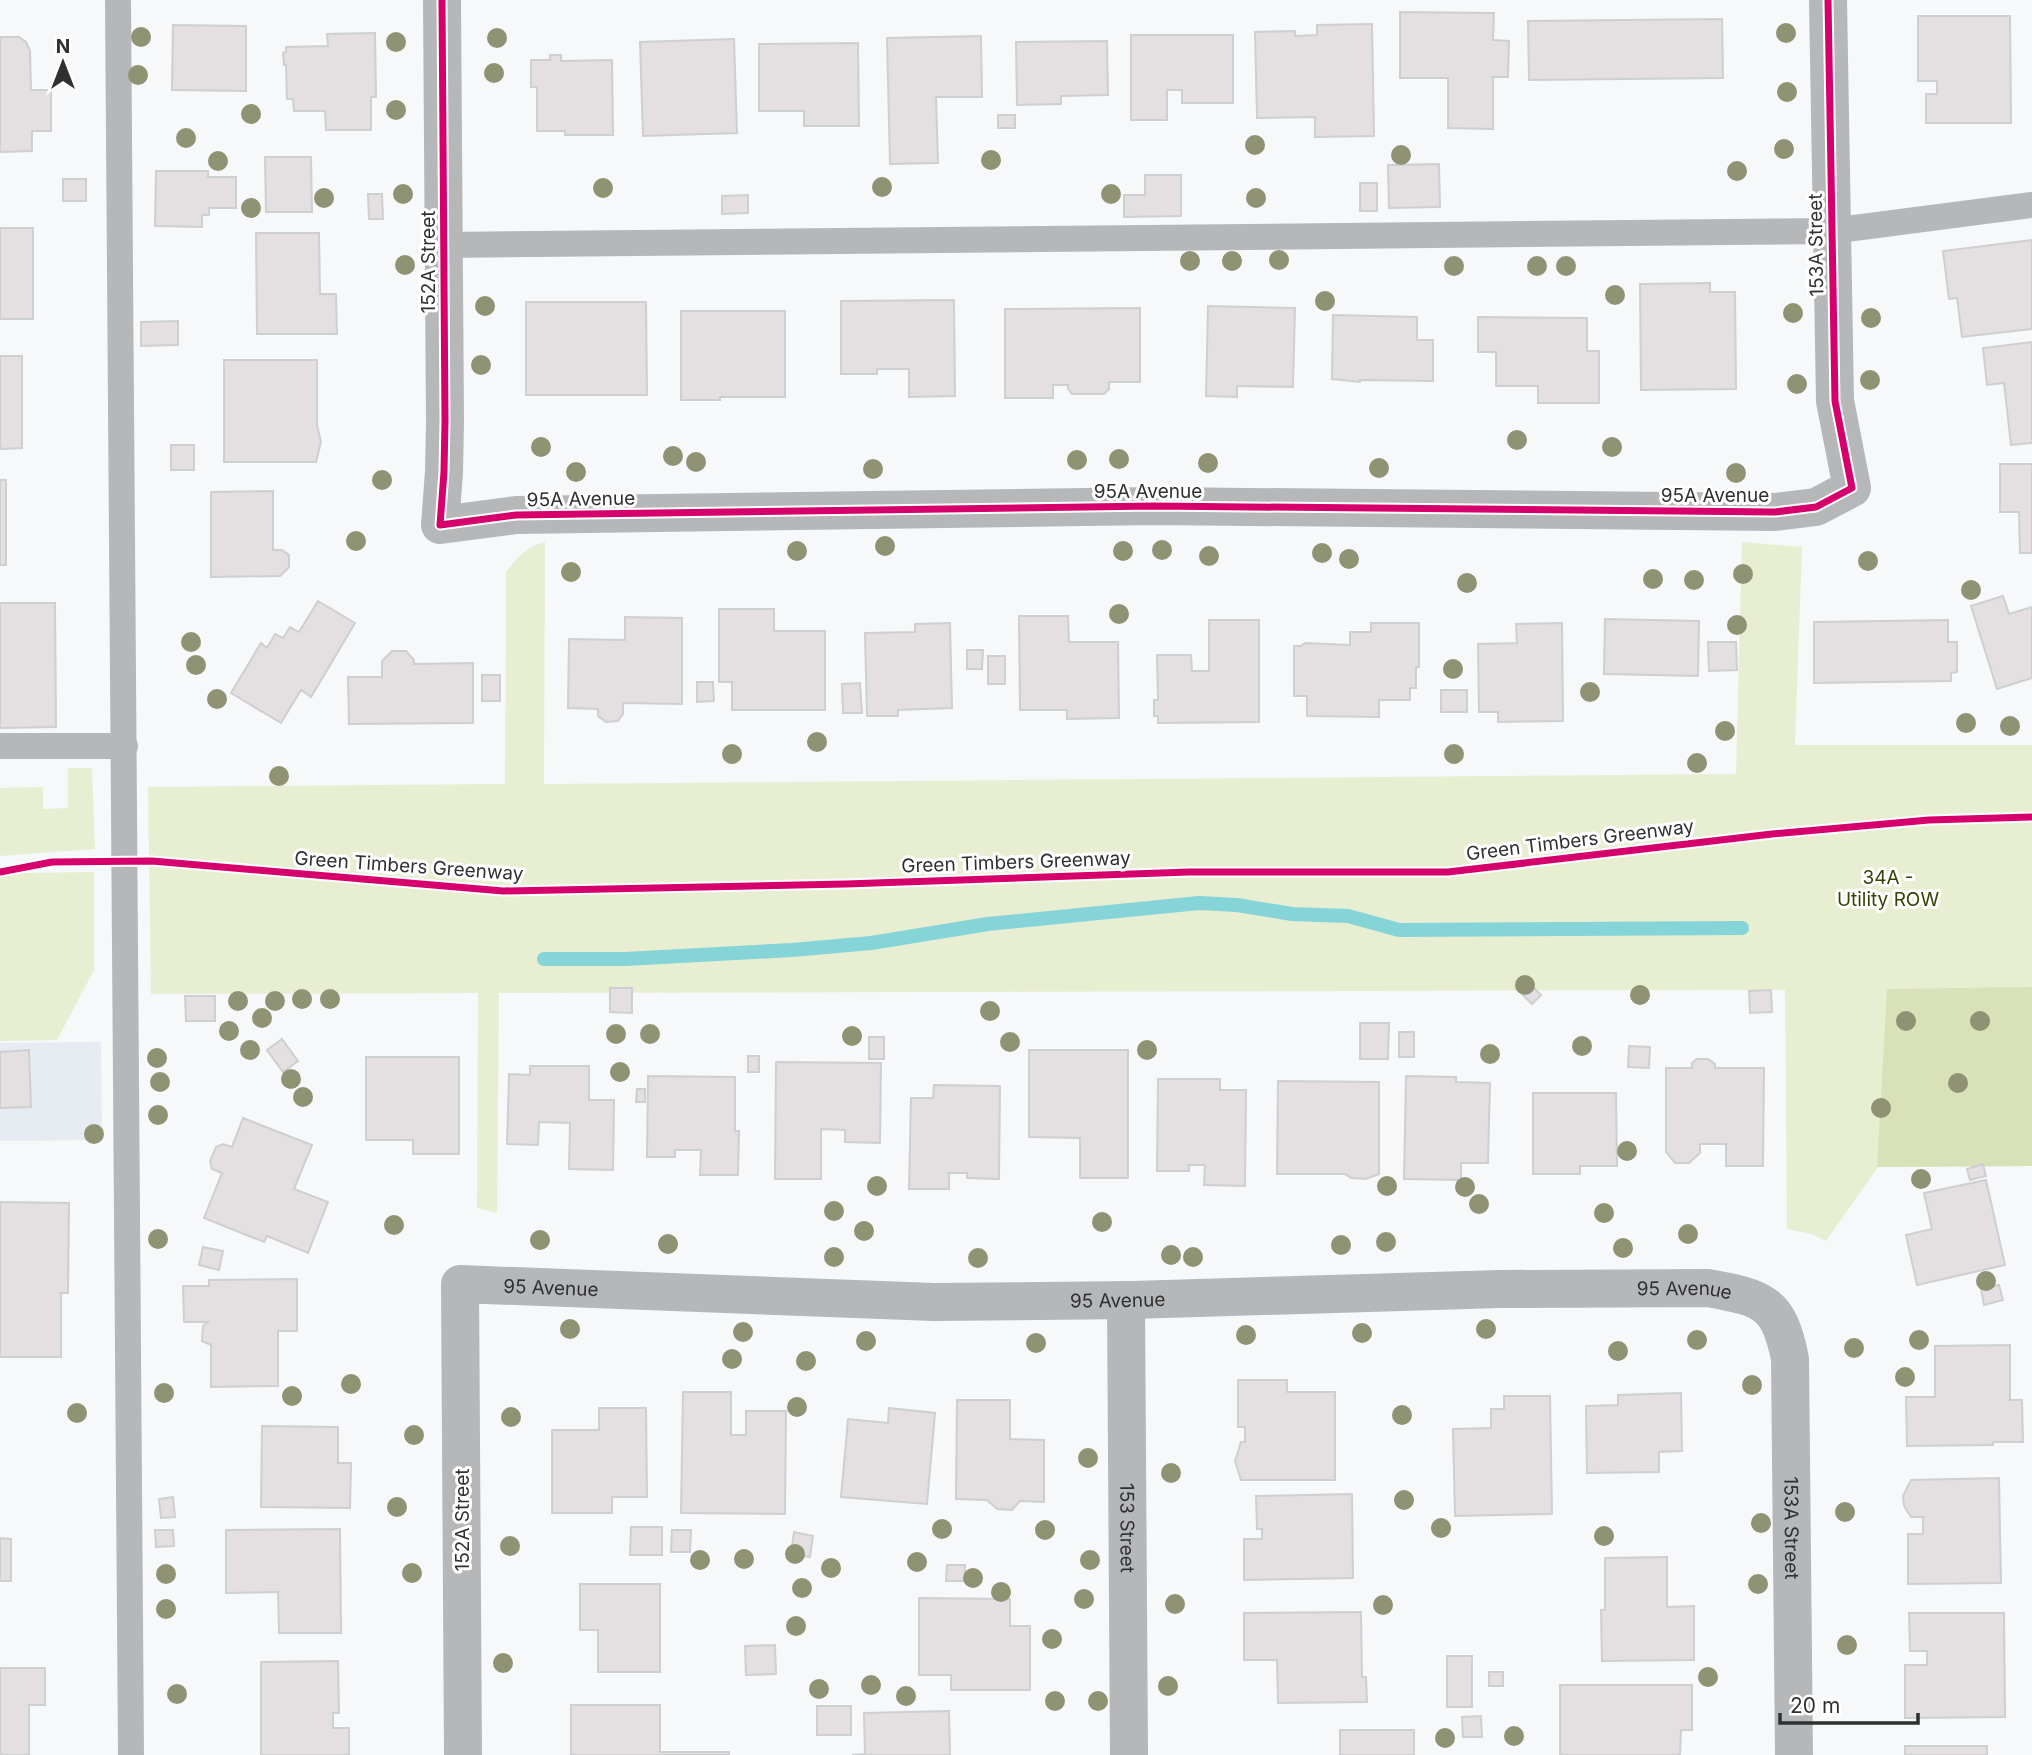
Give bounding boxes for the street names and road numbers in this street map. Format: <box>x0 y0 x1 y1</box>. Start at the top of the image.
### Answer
street label: 153A Street <box>1804 193 1828 297</box>
street label: 152A Street <box>417 211 440 313</box>
street label: 95A Avenue <box>1094 480 1202 503</box>
street label: 95A Avenue <box>1661 484 1769 507</box>
street label: 95A Avenue <box>527 487 635 511</box>
street label: Green Timbers Greenway <box>1465 815 1696 865</box>
street label: Green Timbers Greenway <box>901 846 1131 877</box>
street label: Green Timbers Greenway <box>294 847 525 885</box>
street label: 95 Avenue <box>503 1274 599 1301</box>
street label: 95 Avenue <box>1637 1276 1734 1304</box>
street label: 95 Avenue <box>1070 1288 1166 1312</box>
street label: 152A Street <box>451 1469 474 1571</box>
street label: 153A Street <box>1780 1476 1804 1580</box>
street label: 153 Street <box>1116 1483 1139 1573</box>

